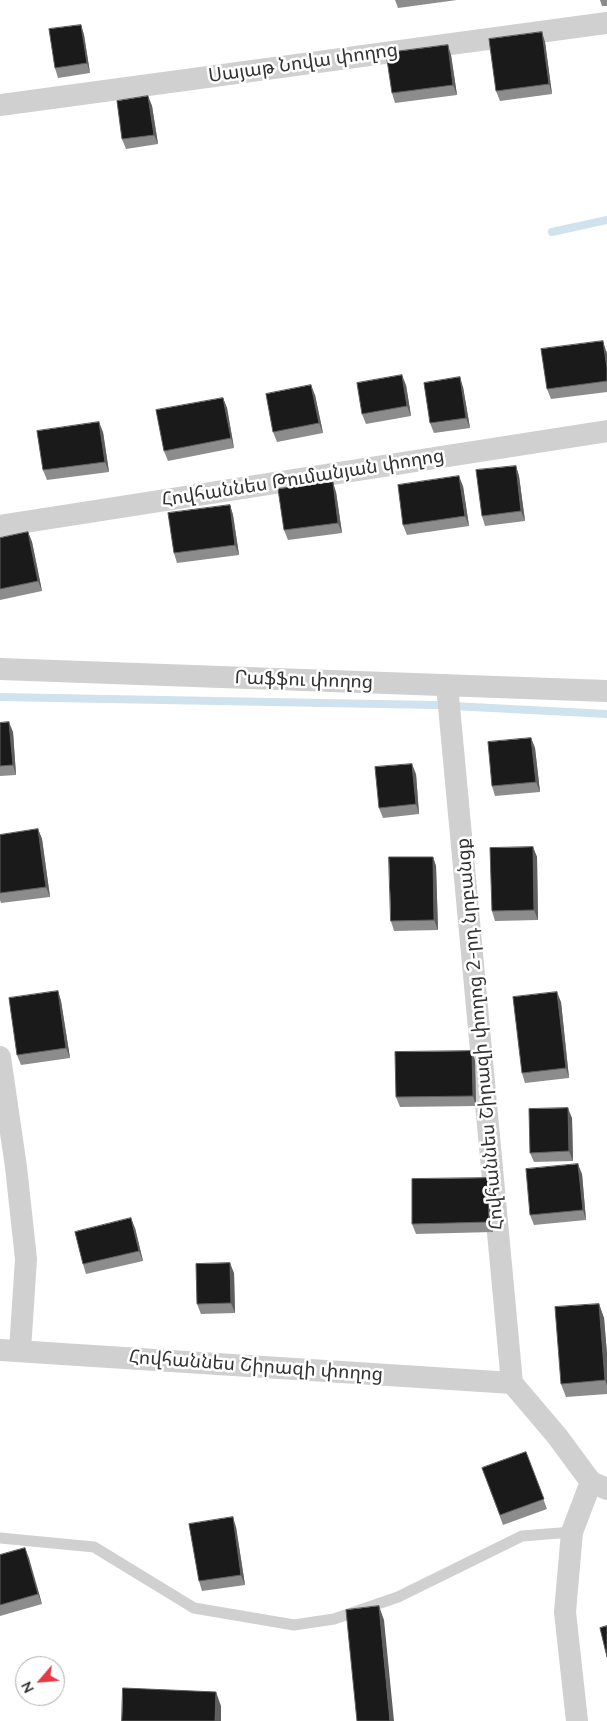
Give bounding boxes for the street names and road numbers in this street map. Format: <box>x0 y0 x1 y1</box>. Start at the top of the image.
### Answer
street label: Սայաթ Նովա փողոց <box>207 38 399 88</box>
street label: Հովհաննես Թումանյան փողոց <box>160 444 446 512</box>
street label: Րաֆֆու փողոց <box>234 666 374 694</box>
street label: Հովհաննես Շիրազի փողոց 2-րդ նրբանցք <box>452 837 508 1231</box>
street label: Հովհաննես Շիրազի փողոց <box>128 1346 384 1386</box>

